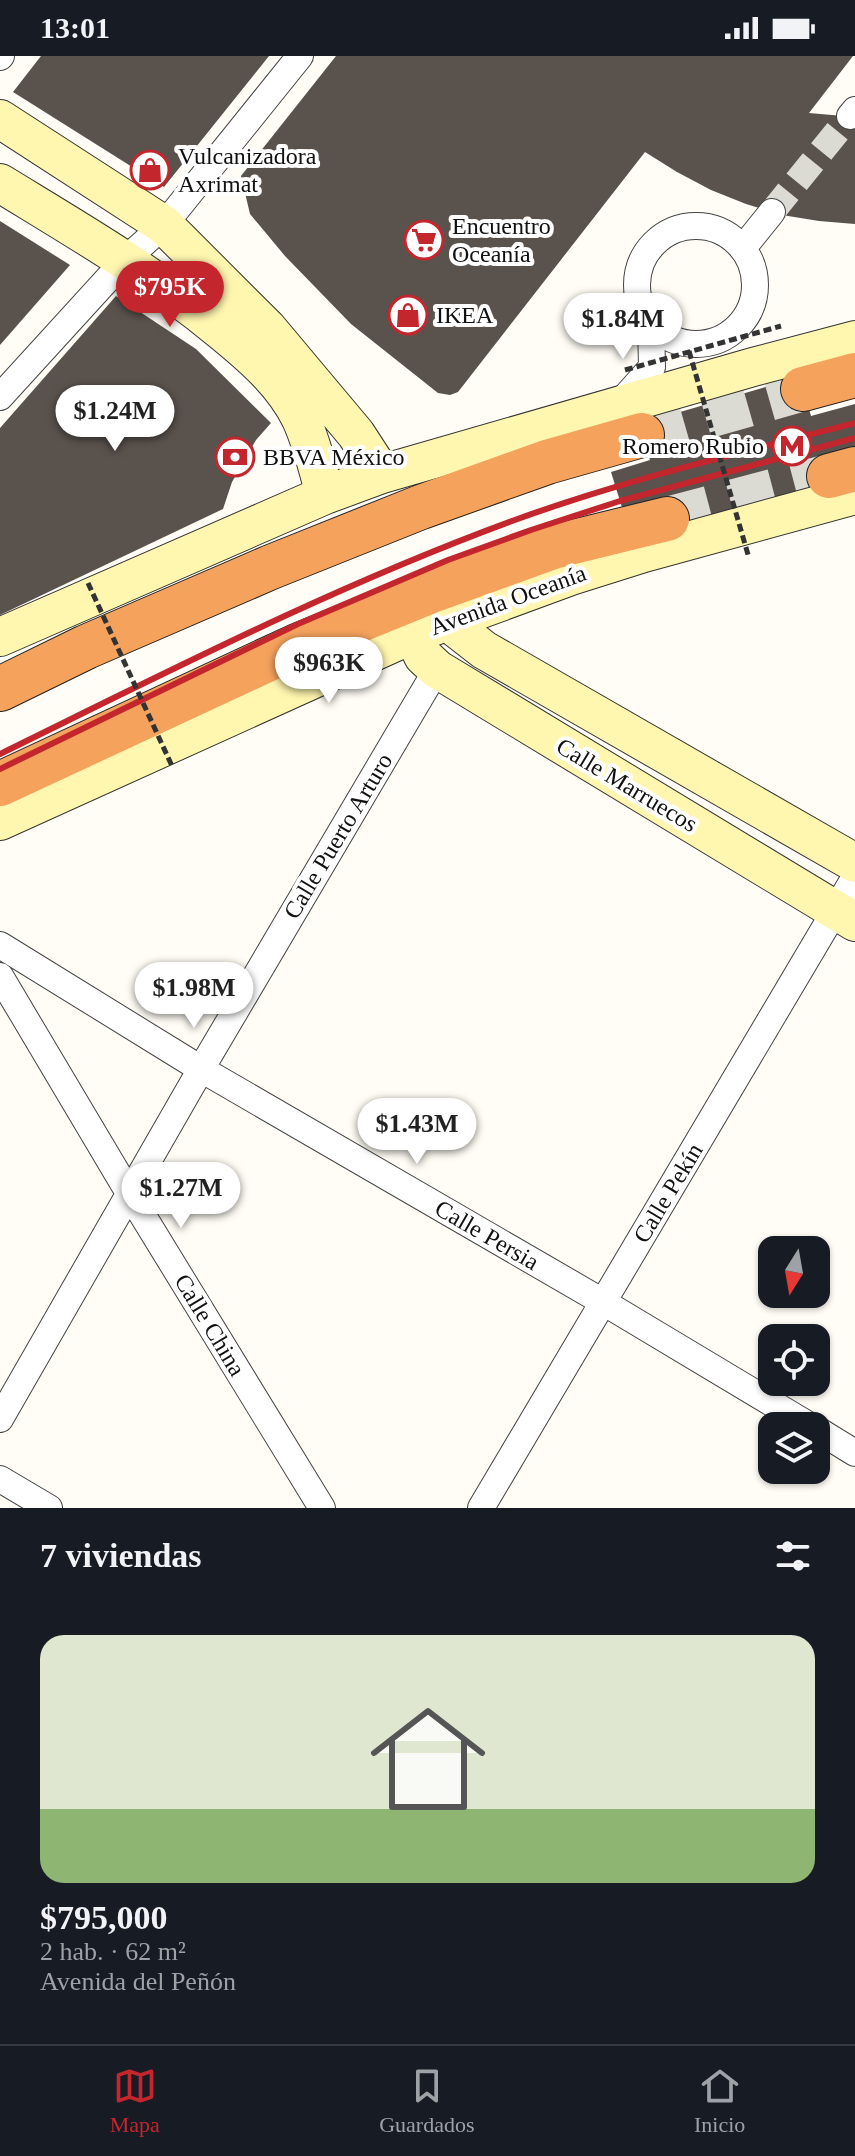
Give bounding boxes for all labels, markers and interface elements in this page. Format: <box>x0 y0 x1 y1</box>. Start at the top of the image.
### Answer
text: 13:01 <box>40 11 110 44</box>
place label: Vulcanizadora Axrimat <box>178 143 317 197</box>
shop icon: Vulcanizadora Axrimat <box>129 149 171 191</box>
place label: Encuentro Oceanía <box>452 213 551 267</box>
supermarket icon: Encuentro Oceanía <box>403 219 445 261</box>
pin: $795K <box>114 261 226 329</box>
text: $795K <box>134 272 206 301</box>
pin: $1.84M <box>558 293 688 361</box>
shop icon: IKEA <box>387 294 429 336</box>
place label: IKEA <box>436 302 494 328</box>
text: $1.84M <box>581 304 665 333</box>
pin: $1.24M <box>50 385 180 453</box>
text: $1.24M <box>73 396 157 425</box>
metro station icon: Romero Rubio <box>771 425 813 467</box>
place label: Romero Rubio <box>622 433 764 459</box>
bank icon: BBVA México <box>214 436 256 478</box>
place label: BBVA México <box>263 444 405 470</box>
street label: Avenida Oceanía <box>426 560 590 640</box>
pin: $963K <box>273 637 385 705</box>
text: $963K <box>293 648 365 677</box>
street label: Calle Marruecos <box>552 733 702 837</box>
street label: Calle Puerto Arturo <box>278 749 398 923</box>
pin: $1.98M <box>129 962 259 1030</box>
text: $1.98M <box>152 973 236 1002</box>
pin: $1.43M <box>352 1098 482 1166</box>
text: $1.43M <box>375 1109 459 1138</box>
street label: Calle Pekín <box>628 1139 708 1247</box>
pin: $1.27M <box>116 1162 246 1230</box>
text: $1.27M <box>139 1173 223 1202</box>
street label: Calle Persia <box>431 1195 544 1275</box>
north arrow <box>758 1236 830 1308</box>
map controls <box>758 1236 830 1484</box>
street label: Calle China <box>170 1269 251 1381</box>
button: locate <box>758 1324 830 1396</box>
button: layers <box>758 1412 830 1484</box>
icon: filters <box>771 1534 815 1578</box>
text: 7 viviendas <box>40 1537 202 1574</box>
icon: home <box>356 1687 500 1831</box>
text: $795,000 <box>40 1899 168 1936</box>
text: 2 hab. · 62 m² <box>40 1937 186 1966</box>
text: Avenida del Peñón <box>40 1967 236 1996</box>
tab: Mapa <box>110 2064 160 2138</box>
tab: Guardados <box>379 2064 475 2138</box>
tab: Inicio <box>694 2064 745 2138</box>

